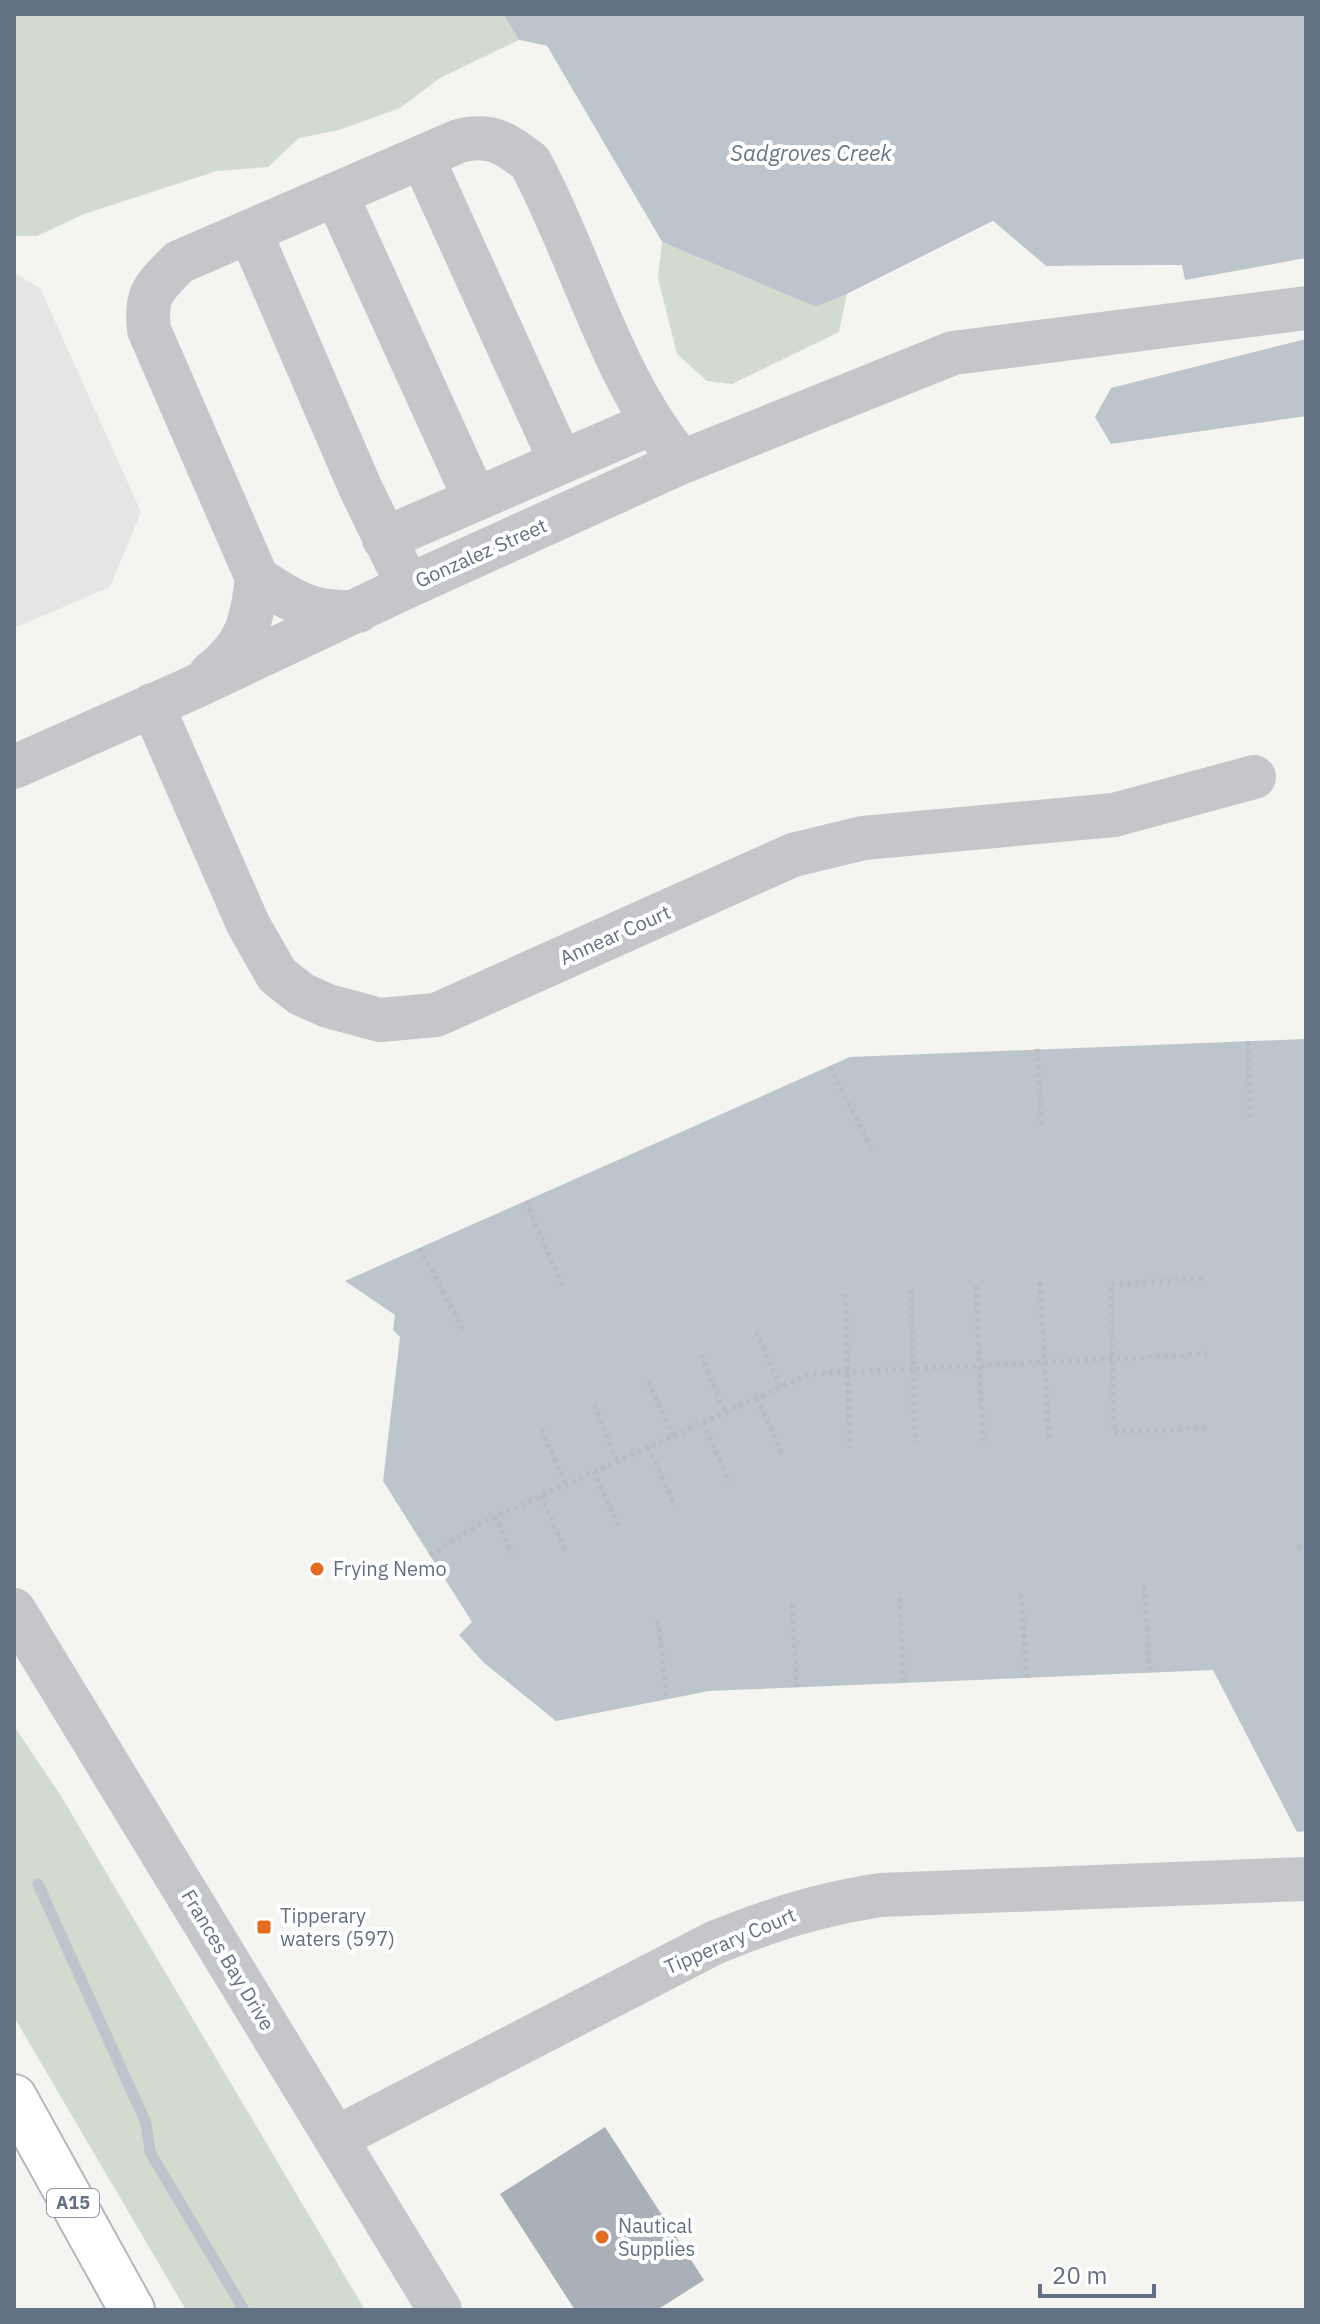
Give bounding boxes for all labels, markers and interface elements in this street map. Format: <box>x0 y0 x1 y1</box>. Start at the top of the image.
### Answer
water label: Sadgroves Creek <box>730 138 892 167</box>
street label: Gonzalez Street <box>411 511 551 594</box>
street label: Annear Court <box>555 898 675 971</box>
place label: Frying Nemo <box>333 1555 447 1582</box>
marker: Frying Nemo <box>308 1560 326 1578</box>
street label: Frances Bay Drive <box>176 1884 281 2035</box>
street label: Tipperary Court <box>660 1901 800 1980</box>
place label: Tipperary waters (597) <box>280 1902 395 1952</box>
marker: Tipperary waters (597) <box>255 1918 273 1936</box>
road number: A15 <box>47 2189 99 2217</box>
place label: Nautical Supplies <box>618 2212 695 2262</box>
marker: Nautical Supplies <box>593 2228 611 2246</box>
scale bar <box>1040 2248 1154 2298</box>
text: 20 m <box>1052 2259 1107 2291</box>

